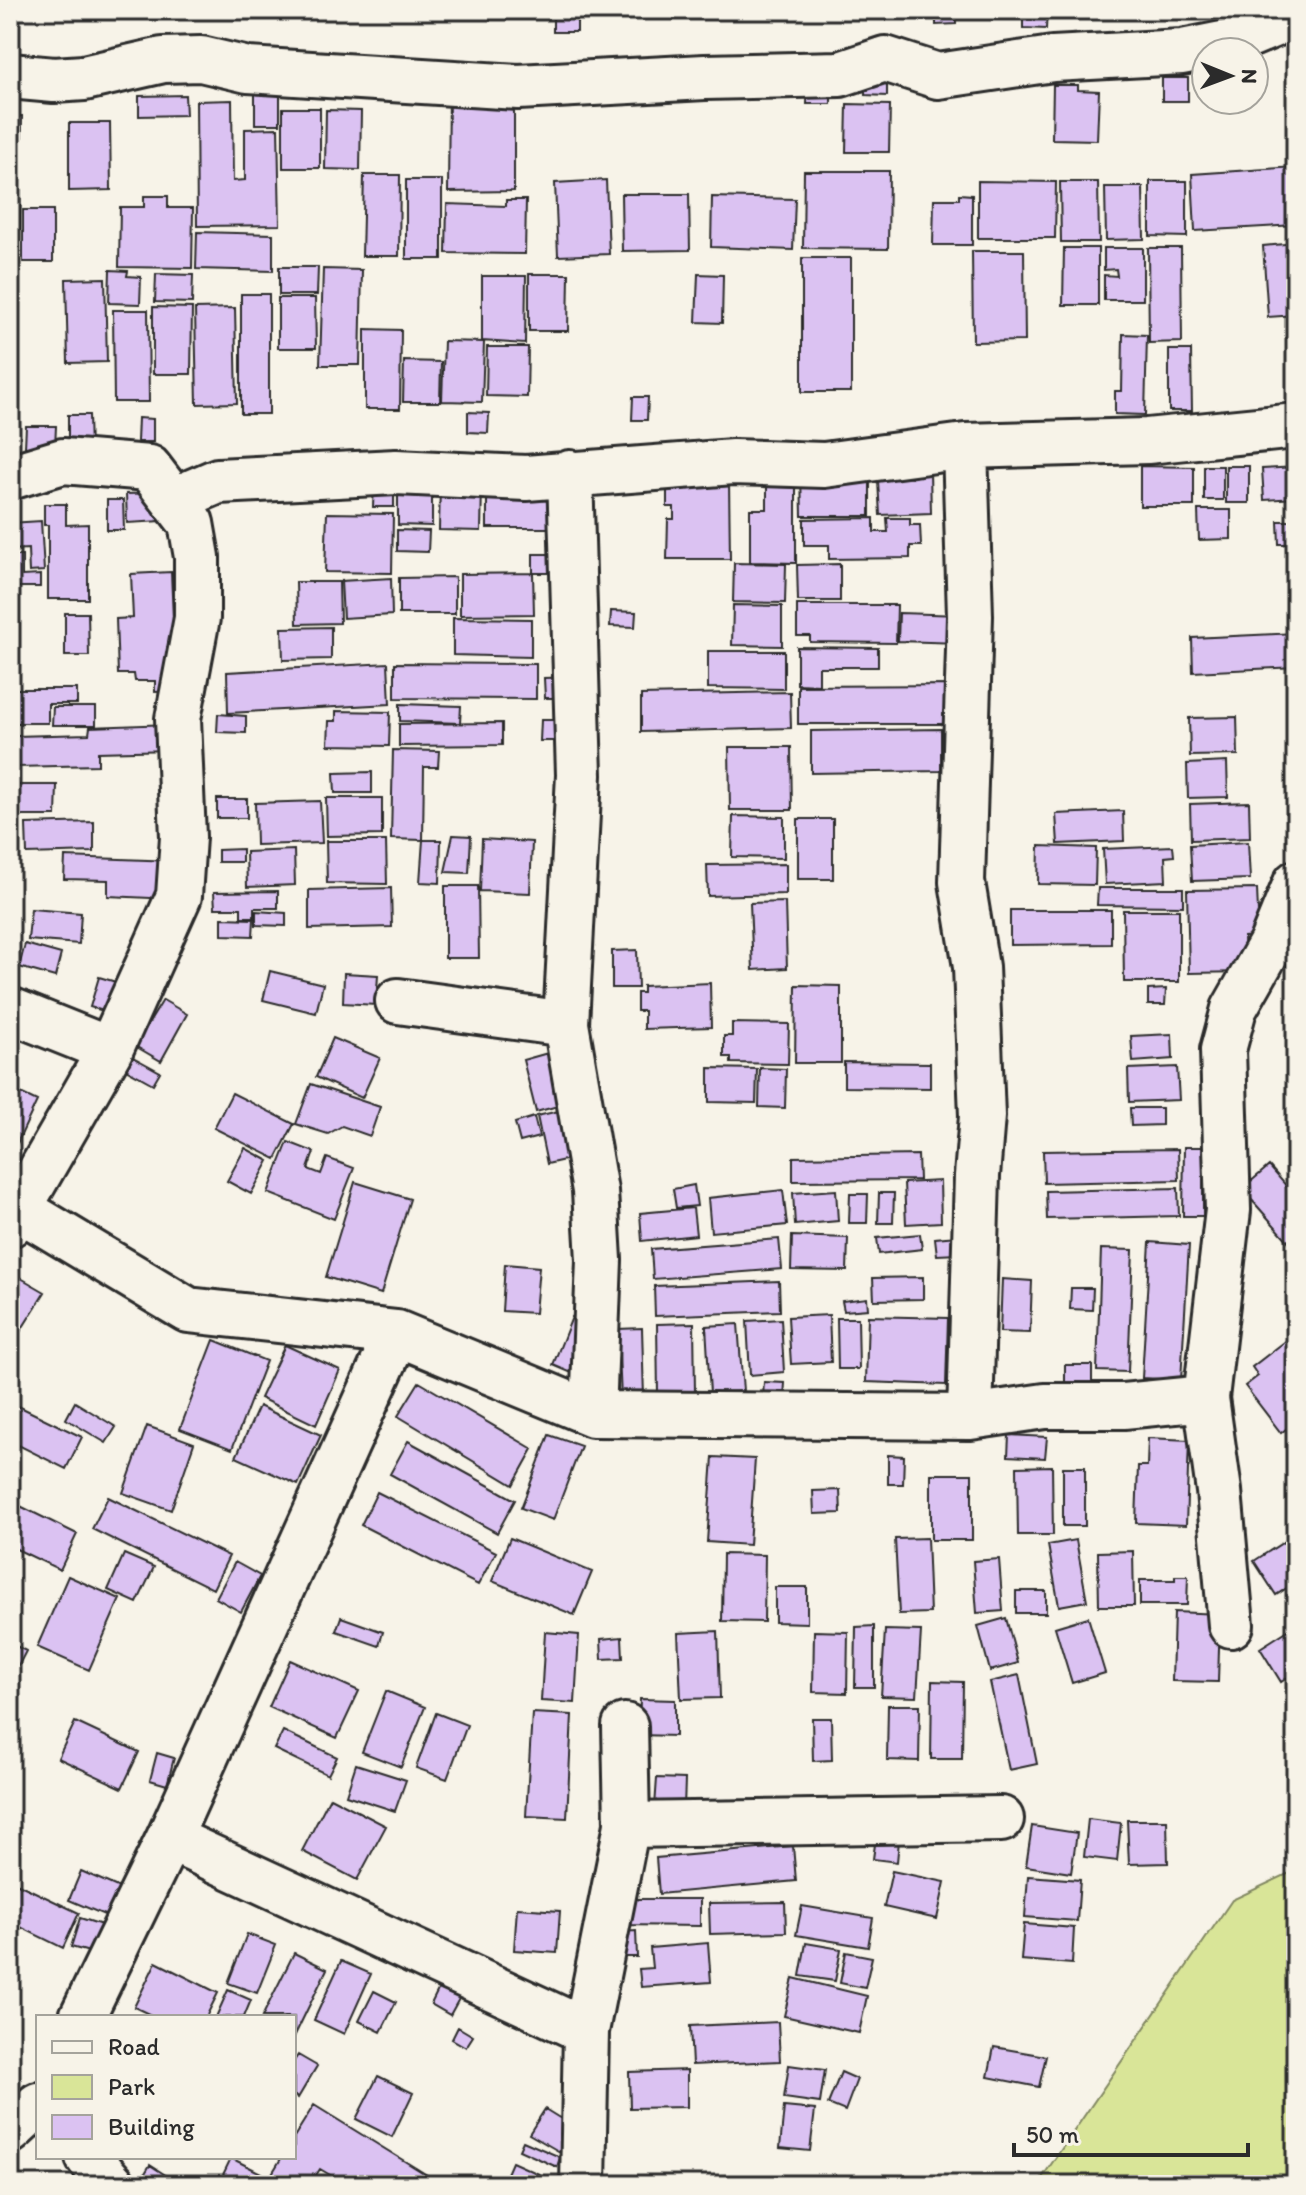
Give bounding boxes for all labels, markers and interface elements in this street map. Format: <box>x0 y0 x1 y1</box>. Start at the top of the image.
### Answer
north arrow <box>1190 36 1270 116</box>
text: N <box>1236 69 1263 84</box>
legend <box>36 2015 296 2159</box>
text: Road <box>108 2032 160 2061</box>
text: Park <box>108 2072 155 2101</box>
scale bar <box>1014 2107 1248 2157</box>
text: Building <box>108 2112 195 2141</box>
text: 50 m <box>1026 2120 1079 2149</box>

